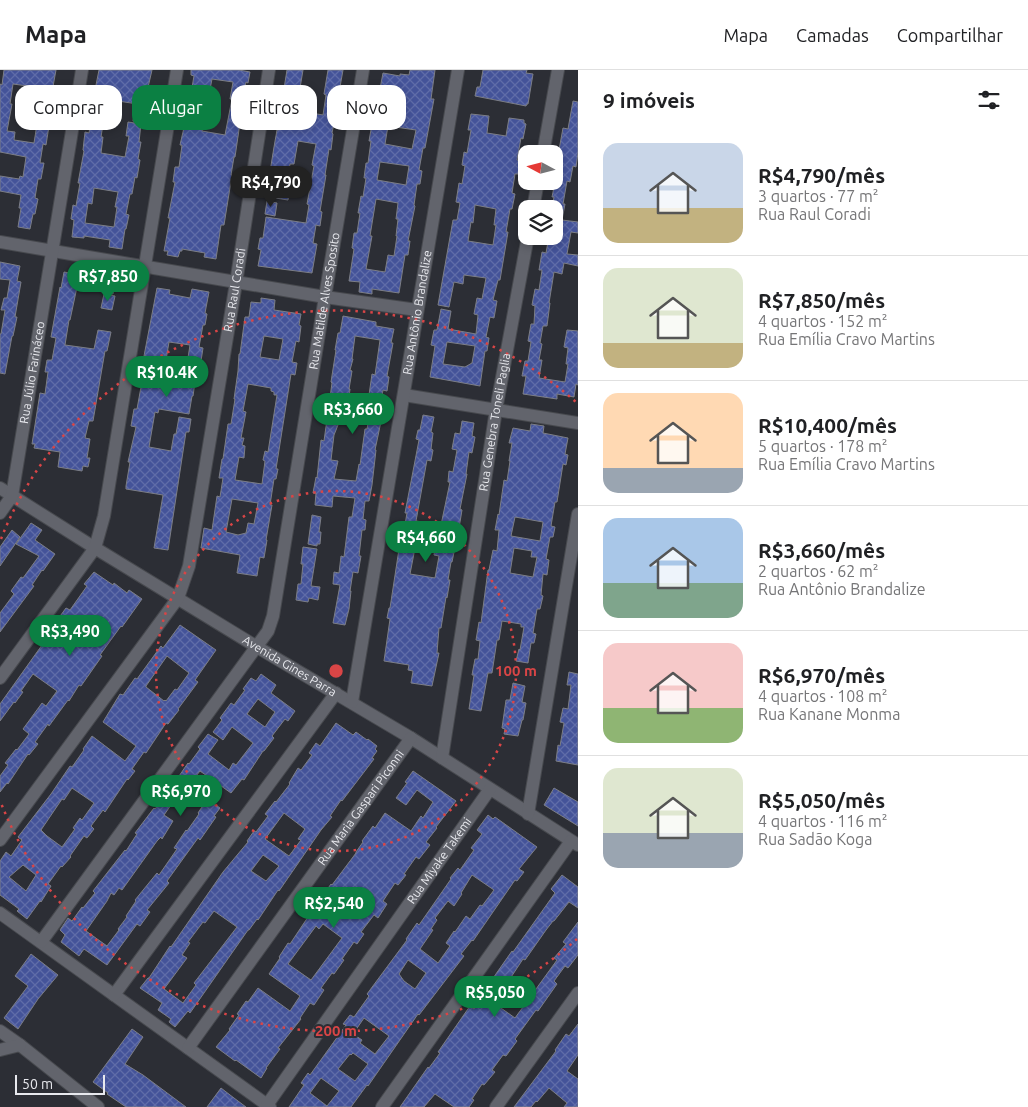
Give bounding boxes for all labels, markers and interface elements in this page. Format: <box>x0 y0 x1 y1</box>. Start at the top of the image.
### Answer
text: Mapa <box>25 21 87 48</box>
text: Mapa <box>723 25 768 45</box>
text: Camadas <box>796 25 869 45</box>
text: Compartilhar <box>897 25 1003 45</box>
chip: Comprar <box>15 85 122 130</box>
chip: Alugar <box>132 85 221 130</box>
chip: Filtros <box>231 85 317 130</box>
chip: Novo <box>327 85 406 130</box>
icon: filters <box>975 86 1003 114</box>
text: 9 imóveis <box>603 88 695 112</box>
north arrow <box>518 145 562 190</box>
map controls <box>518 145 563 245</box>
icon: home <box>643 163 703 223</box>
text: R$4,790/mês <box>758 163 885 187</box>
pin: R$4,790 <box>225 166 317 208</box>
text: R$4,790 <box>241 173 301 191</box>
text: 3 quartos · 77 m² <box>758 187 879 205</box>
button: layers <box>518 200 563 245</box>
text: Rua Raul Coradi <box>758 205 871 223</box>
street label: Rua Matilde Alves Sposito <box>306 231 342 370</box>
street label: Rua Raul Coradi <box>221 247 247 333</box>
street label: Rua Antônio Brandalize <box>400 249 434 375</box>
pin: R$7,850 <box>62 260 154 302</box>
text: R$7,850 <box>78 267 138 285</box>
icon: home <box>643 288 703 348</box>
text: R$7,850/mês <box>758 288 885 312</box>
text: 4 quartos · 152 m² <box>758 312 888 330</box>
street label: Rua Júlio Farináceo <box>17 320 47 425</box>
text: Rua Emília Cravo Martins <box>758 330 935 348</box>
street label: Rua Genebra Toneli Paglia <box>477 352 512 492</box>
pin: R$10.4K <box>121 356 213 398</box>
text: R$10.4K <box>136 363 198 381</box>
pin: R$3,660 <box>307 392 399 435</box>
text: R$3,660 <box>323 400 383 418</box>
icon: home <box>643 413 703 473</box>
text: R$10,400/mês <box>758 413 897 437</box>
text: 5 quartos · 178 m² <box>758 437 888 455</box>
text: Rua Emília Cravo Martins <box>758 455 935 473</box>
pin: R$4,660 <box>380 520 472 563</box>
text: R$4,660 <box>396 528 456 546</box>
icon: home <box>643 538 703 598</box>
text: R$3,660/mês <box>758 538 885 562</box>
text: 2 quartos · 62 m² <box>758 562 879 580</box>
text: Rua Antônio Brandalize <box>758 580 925 598</box>
pin: R$3,490 <box>24 614 116 657</box>
text: R$3,490 <box>40 622 100 640</box>
street label: Avenida Gines Parra <box>241 633 339 699</box>
centre of rings <box>327 662 345 680</box>
text: 100 m <box>495 662 537 679</box>
icon: home <box>643 663 703 723</box>
text: R$6,970/mês <box>758 663 885 687</box>
text: 4 quartos · 108 m² <box>758 687 888 705</box>
text: Rua Kanane Monma <box>758 705 900 723</box>
street label: Rua Maria Gaspari Piconni <box>315 747 406 867</box>
pin: R$6,970 <box>135 774 227 817</box>
text: R$6,970 <box>151 782 211 800</box>
icon: home <box>643 788 703 848</box>
text: R$5,050/mês <box>758 788 885 812</box>
text: 4 quartos · 116 m² <box>758 812 888 830</box>
street label: Rua Miyake Takemi <box>404 815 474 906</box>
text: Rua Sadão Koga <box>758 830 873 848</box>
pin: R$2,540 <box>288 886 380 929</box>
text: R$2,540 <box>304 894 364 912</box>
pin: R$5,050 <box>449 976 541 1018</box>
text: R$5,050 <box>465 983 525 1001</box>
text: 200 m <box>315 1022 357 1039</box>
scale bar <box>15 1072 105 1095</box>
text: 50 m <box>22 1076 53 1092</box>

